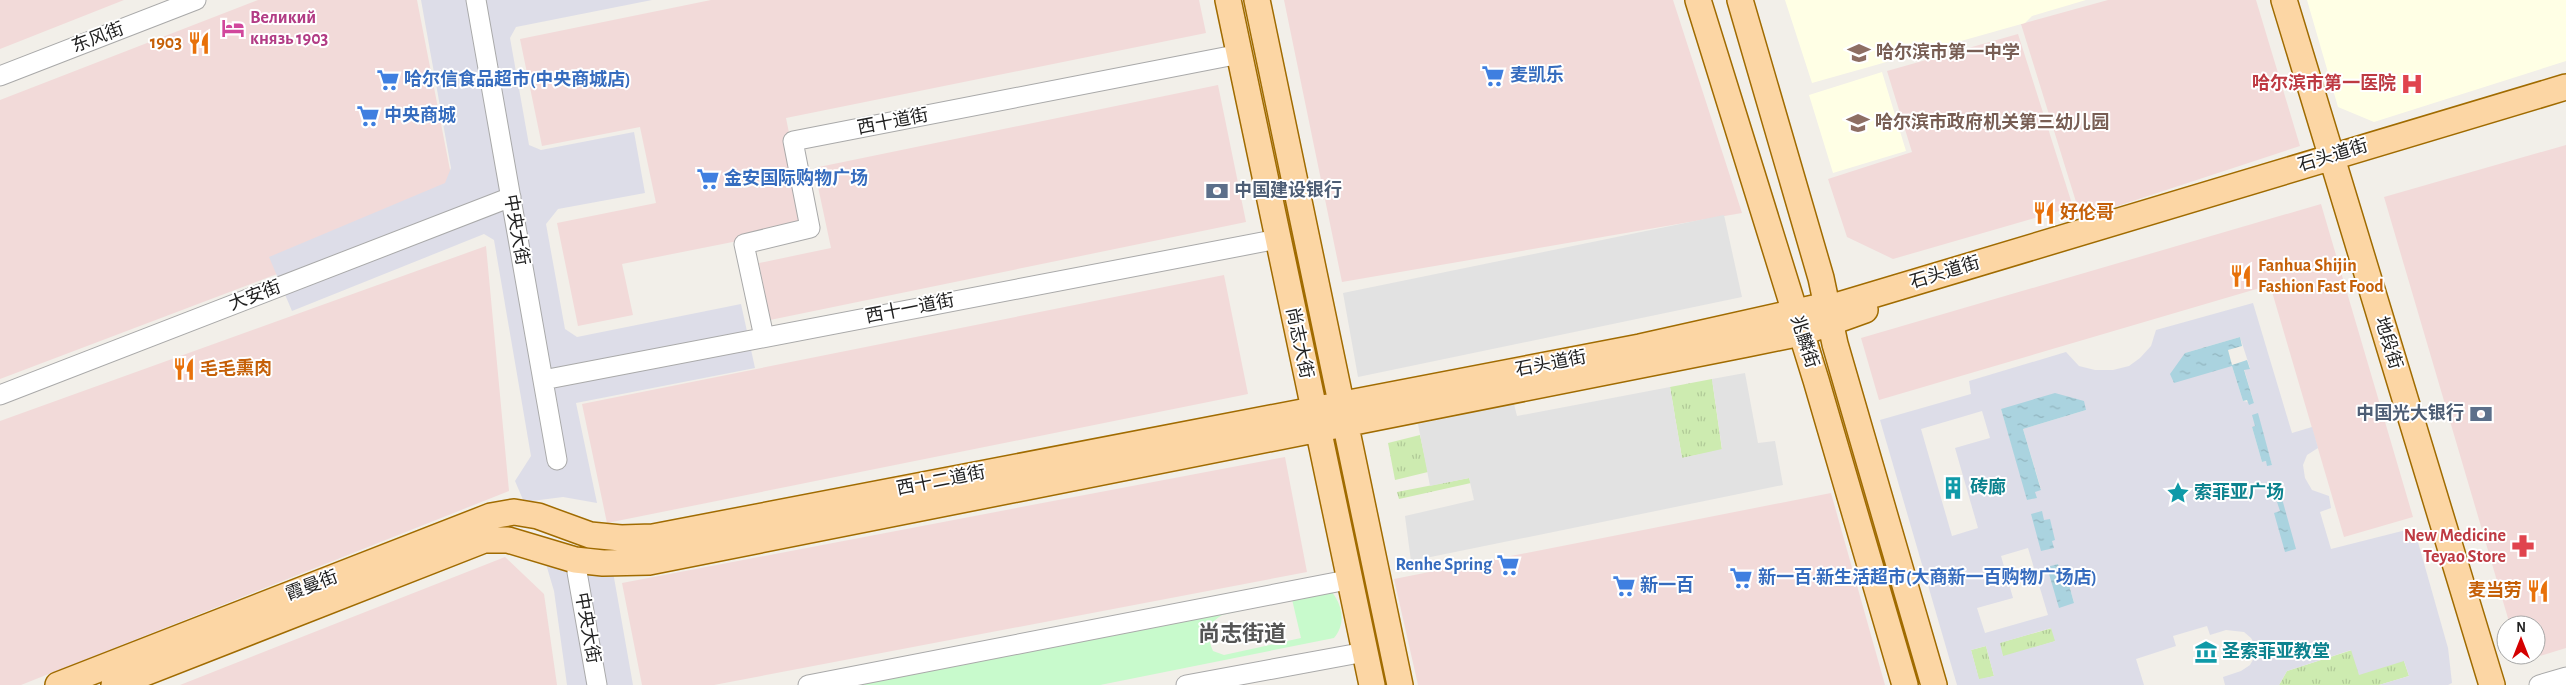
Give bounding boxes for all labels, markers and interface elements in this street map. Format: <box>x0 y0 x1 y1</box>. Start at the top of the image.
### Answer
place label: Великий князь 1903 <box>250 9 329 48</box>
hotel icon: Великий князь 1903 <box>220 15 246 41</box>
street label: 东风街 <box>69 18 126 56</box>
restaurant icon: 1903 <box>186 30 212 56</box>
place label: 1903 <box>150 34 182 52</box>
school or university icon: 哈尔滨市第一中学 <box>1846 40 1872 66</box>
place label: 哈尔滨市第一中学 <box>1876 42 2020 62</box>
supermarket icon: 麦凯乐 <box>1480 63 1506 89</box>
place label: 麦凯乐 <box>1510 65 1564 85</box>
supermarket icon: 哈尔信食品超市(中央商城店) <box>375 67 401 93</box>
place label: 哈尔信食品超市(中央商城店) <box>404 69 631 89</box>
hospital icon: 哈尔滨市第一医院 <box>2399 71 2425 97</box>
place label: 哈尔滨市第一医院 <box>2252 73 2396 93</box>
supermarket icon: 中央商城 <box>355 103 381 129</box>
street label: 西十道街 <box>856 104 930 138</box>
place label: 中央商城 <box>384 105 456 125</box>
school or university icon: 哈尔滨市政府机关第三幼儿园 <box>1845 110 1871 136</box>
place label: 哈尔滨市政府机关第三幼儿园 <box>1875 111 2109 132</box>
street label: 石头道街 <box>2295 135 2370 175</box>
supermarket icon: 金安国际购物广场 <box>695 166 721 192</box>
place label: 金安国际购物广场 <box>724 168 868 188</box>
bank icon: 中国建设银行 <box>1204 178 1230 204</box>
place label: 中国建设银行 <box>1234 179 1342 200</box>
street label: 中央大街 <box>501 193 533 267</box>
restaurant icon: 好伦哥 <box>2031 200 2057 226</box>
place label: 好伦哥 <box>2060 202 2114 222</box>
street label: 石头道街 <box>1907 252 1982 292</box>
place label: Fanhua Shijin Fashion Fast Food <box>2258 257 2384 296</box>
restaurant icon: Fanhua Shijin Fashion Fast Food <box>2228 263 2254 289</box>
street label: 大安街 <box>226 276 283 314</box>
street label: 西十一道街 <box>864 290 956 326</box>
street label: 尚志大街 <box>1283 305 1317 380</box>
street label: 兆麟街 <box>1787 313 1823 370</box>
street label: 地段街 <box>2371 314 2406 371</box>
street label: 石头道街 <box>1514 346 1588 380</box>
restaurant icon: 毛毛熏肉 <box>171 356 197 382</box>
place label: 毛毛熏肉 <box>200 358 272 378</box>
bank icon: 中国光大银行 <box>2468 401 2494 427</box>
place label: 中国光大银行 <box>2356 402 2464 423</box>
street label: 西十二道街 <box>895 462 987 498</box>
building icon: 砖廊 <box>1940 475 1966 501</box>
place label: 砖廊 <box>1970 477 2006 497</box>
place icon: 索菲亚广场 <box>2165 480 2191 506</box>
place label: 索菲亚广场 <box>2194 482 2284 502</box>
place label: New Medicine Teyao Store <box>2404 527 2506 566</box>
pharmacy icon: New Medicine Teyao Store <box>2510 533 2536 559</box>
supermarket icon: Renhe Spring <box>1495 552 1521 578</box>
place label: Renhe Spring <box>1395 556 1493 574</box>
supermarket icon: 新一百·新生活超市(大商新一百购物广场店) <box>1728 565 1754 591</box>
street label: 霞曼街 <box>283 566 340 604</box>
place label: 新一百·新生活超市(大商新一百购物广场店) <box>1758 567 2097 587</box>
supermarket icon: 新一百 <box>1611 573 1637 599</box>
place label: 新一百 <box>1640 575 1694 595</box>
restaurant icon: 麦当劳 <box>2525 578 2551 604</box>
place label: 麦当劳 <box>2468 581 2522 600</box>
street label: 中央大街 <box>572 591 604 665</box>
north arrow <box>2496 615 2546 665</box>
text: N <box>2516 621 2526 635</box>
district label: 尚志街道 <box>1198 622 1286 645</box>
museum icon: 圣索菲亚教堂 <box>2193 639 2219 665</box>
place label: 圣索菲亚教堂 <box>2222 641 2330 661</box>

